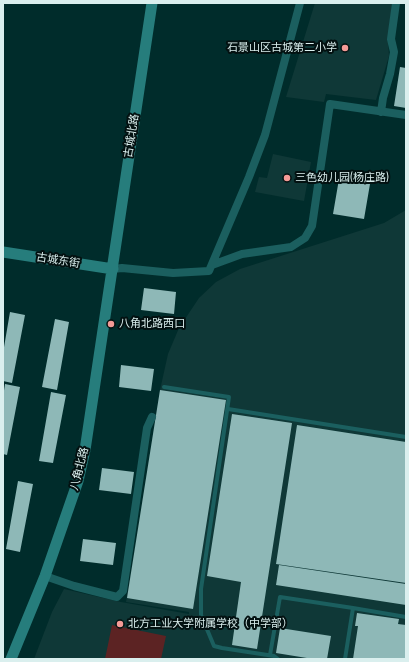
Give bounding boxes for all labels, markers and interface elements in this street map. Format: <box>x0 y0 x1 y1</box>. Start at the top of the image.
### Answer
place label: 石景山区古城第二小学 <box>227 41 337 55</box>
marker: 石景山区古城第二小学 <box>340 43 350 53</box>
street label: 古城北路 <box>122 113 142 159</box>
place label: 三色幼儿园(杨庄路) <box>295 171 389 185</box>
marker: 三色幼儿园(杨庄路) <box>282 173 292 183</box>
street label: 古城东街 <box>35 251 81 271</box>
place label: 八角北路西口 <box>119 317 185 331</box>
marker: 八角北路西口 <box>106 319 116 329</box>
street label: 八角北路 <box>68 446 92 492</box>
place label: 北方工业大学附属学校（中学部） <box>128 617 293 631</box>
marker: 北方工业大学附属学校（中学部） <box>115 619 125 629</box>

